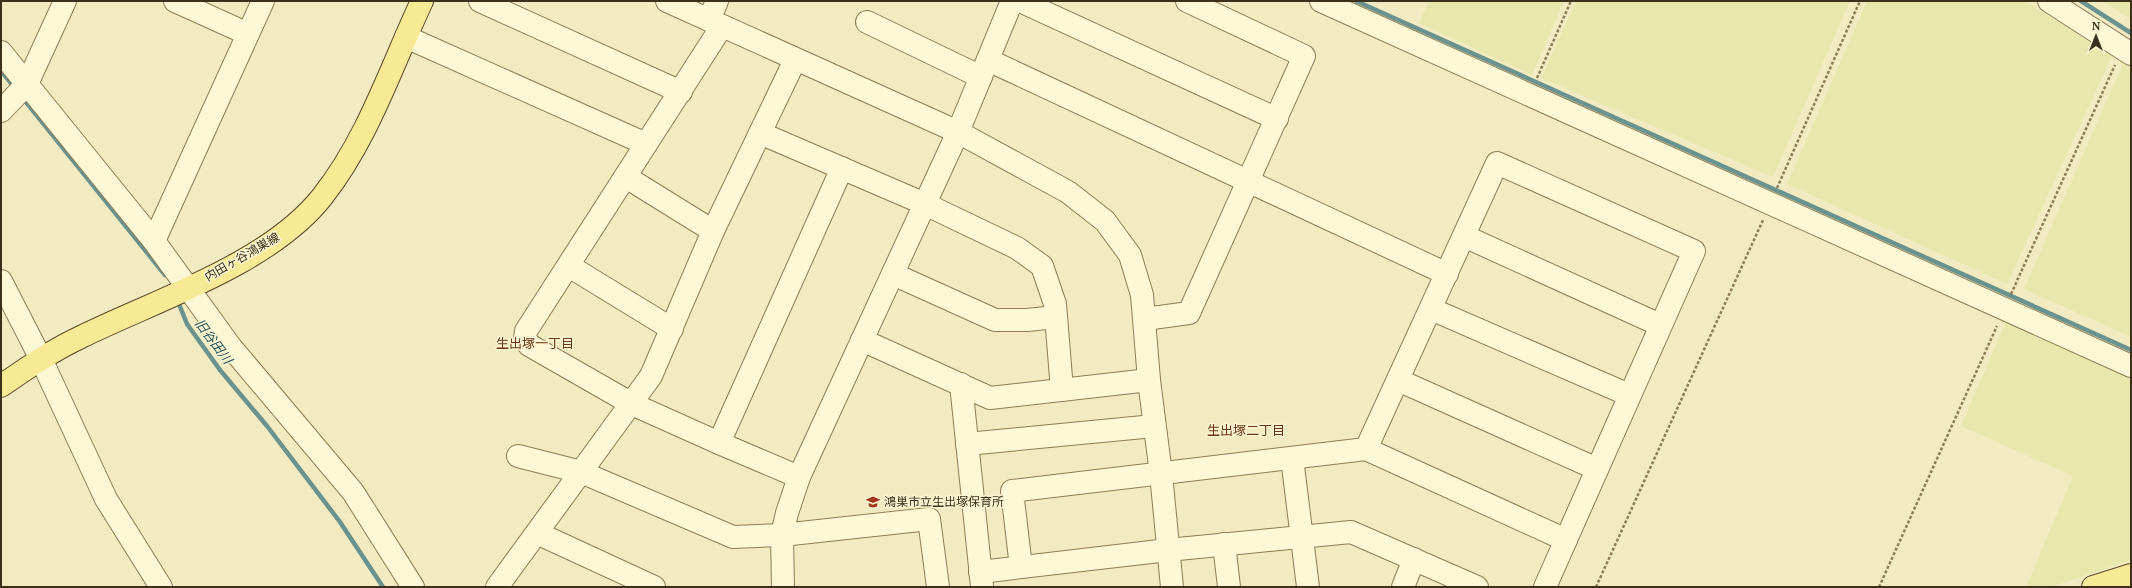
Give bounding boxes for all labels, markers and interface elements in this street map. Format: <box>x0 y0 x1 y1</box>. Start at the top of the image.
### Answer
north arrow <box>2076 16 2116 56</box>
text: N <box>2092 18 2101 33</box>
street label: 内田ヶ谷鴻巣線 <box>201 228 282 285</box>
water label: 旧谷田川 <box>191 315 238 369</box>
district label: 生出塚一丁目 <box>496 334 574 352</box>
district label: 生出塚二丁目 <box>1207 421 1285 439</box>
place label: 鴻巣市立生出塚保育所 <box>884 493 1004 510</box>
school or university icon: 鴻巣市立生出塚保育所 <box>865 494 881 510</box>

